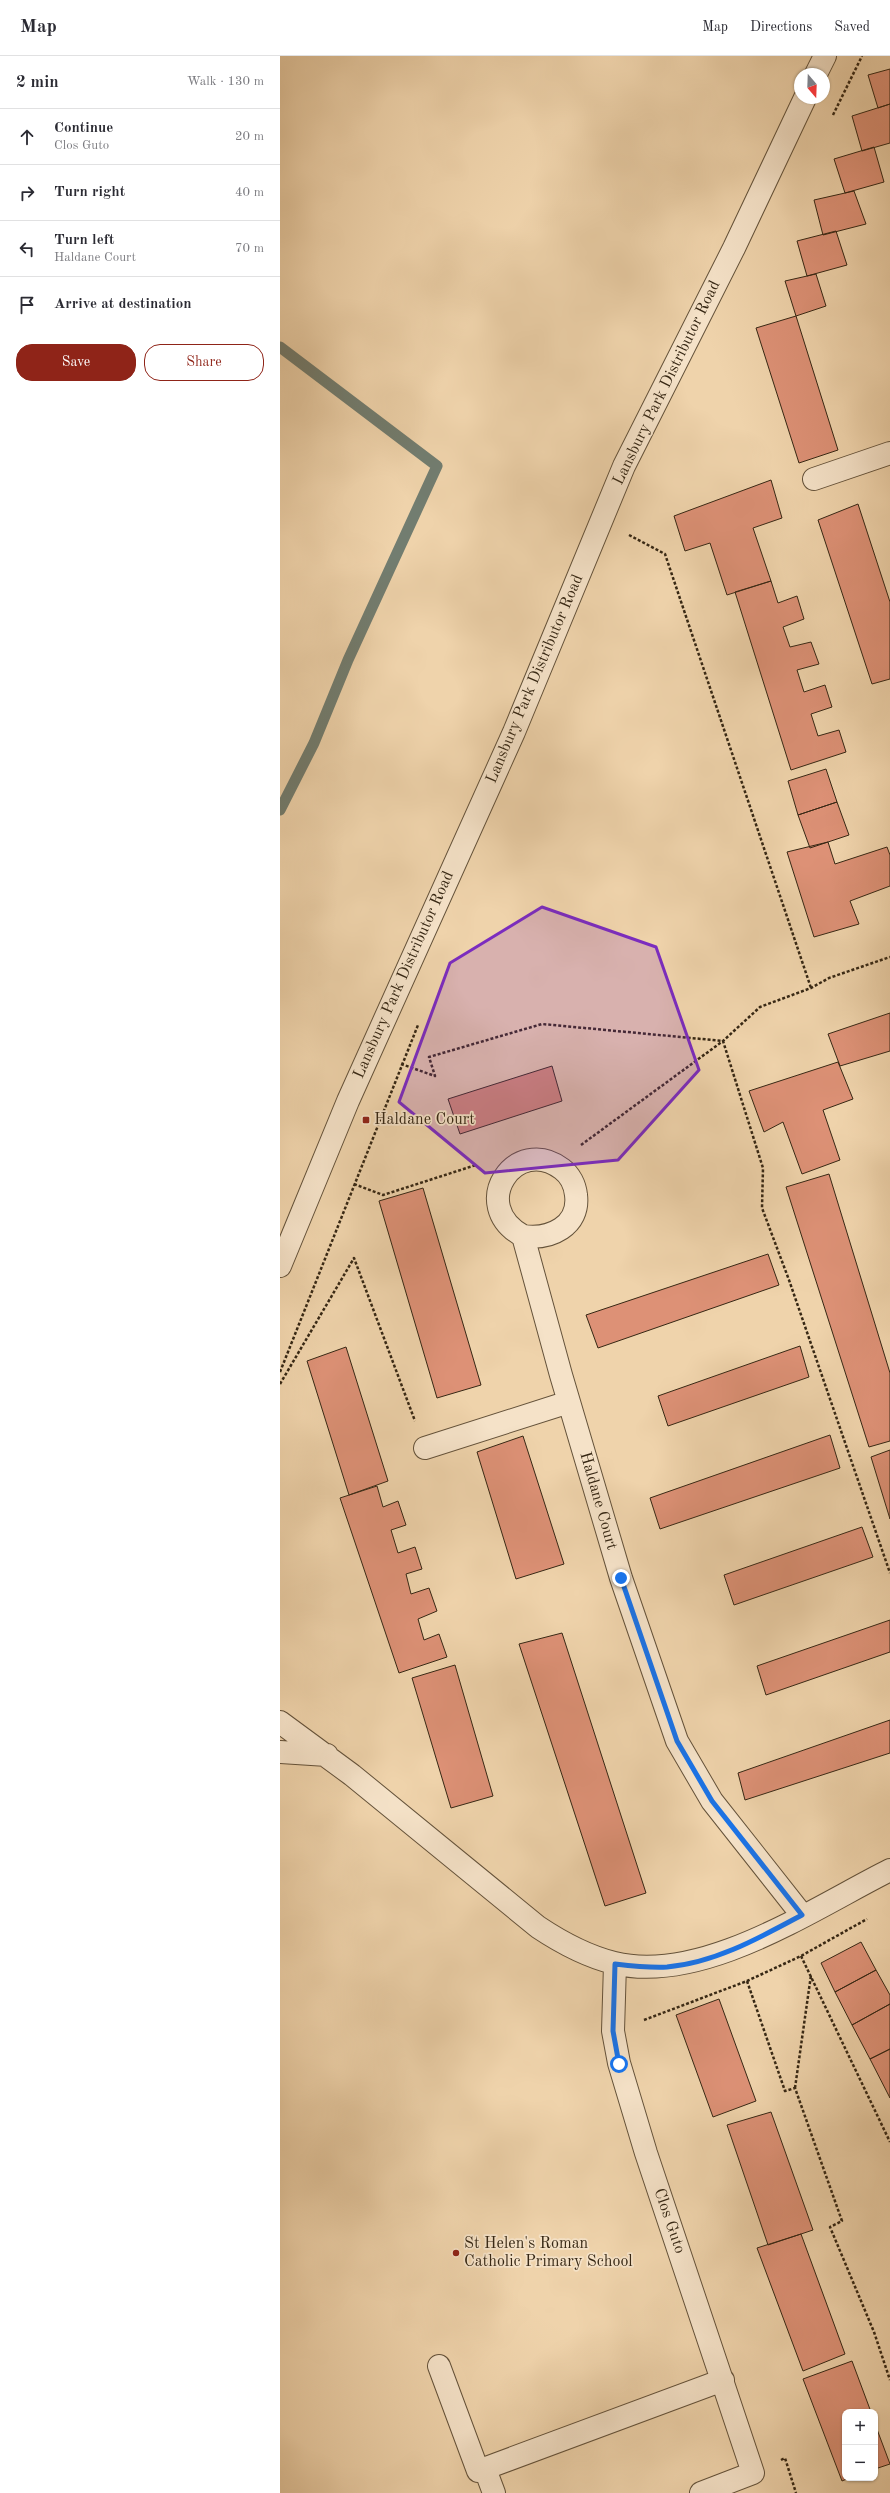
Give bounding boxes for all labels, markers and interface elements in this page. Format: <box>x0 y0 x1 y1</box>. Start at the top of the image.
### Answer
text: Map <box>20 18 57 37</box>
text: Map <box>702 20 728 34</box>
text: Directions <box>750 20 812 34</box>
text: Saved <box>834 20 870 34</box>
north arrow <box>794 68 830 104</box>
text: 2 min <box>16 74 59 91</box>
text: Walk · 130 m <box>187 75 264 88</box>
text: Continue <box>54 121 113 136</box>
icon: ahead <box>16 126 38 148</box>
text: 20 m <box>235 130 264 143</box>
text: Clos Guto <box>54 139 109 152</box>
icon: right <box>16 182 38 204</box>
text: Turn right <box>54 185 125 200</box>
text: 40 m <box>235 186 264 199</box>
text: Turn left <box>54 233 114 248</box>
icon: left <box>16 238 38 260</box>
text: 70 m <box>235 242 264 255</box>
text: Haldane Court <box>54 251 136 264</box>
street label: Lansbury Park Distributor Road <box>610 278 724 488</box>
icon: arrive <box>16 294 38 316</box>
text: Arrive at destination <box>54 297 192 312</box>
button: Save <box>16 344 136 381</box>
button: Share <box>144 344 264 381</box>
street label: Lansbury Park Distributor Road <box>484 572 586 786</box>
street label: Lansbury Park Distributor Road <box>351 869 457 1081</box>
place label: Haldane Court <box>374 1112 475 1128</box>
marker: Haldane Court <box>361 1115 371 1125</box>
street label: Haldane Court <box>576 1450 620 1552</box>
route end <box>612 1569 630 1587</box>
route start <box>610 2055 628 2073</box>
street label: Clos Guto <box>650 2186 688 2256</box>
place label: St Helen's Roman Catholic Primary School <box>464 2236 633 2270</box>
marker: St Helen's Roman Catholic Primary School <box>451 2248 461 2258</box>
map controls <box>842 2409 878 2481</box>
button: + <box>842 2409 878 2445</box>
button: − <box>842 2445 878 2481</box>

